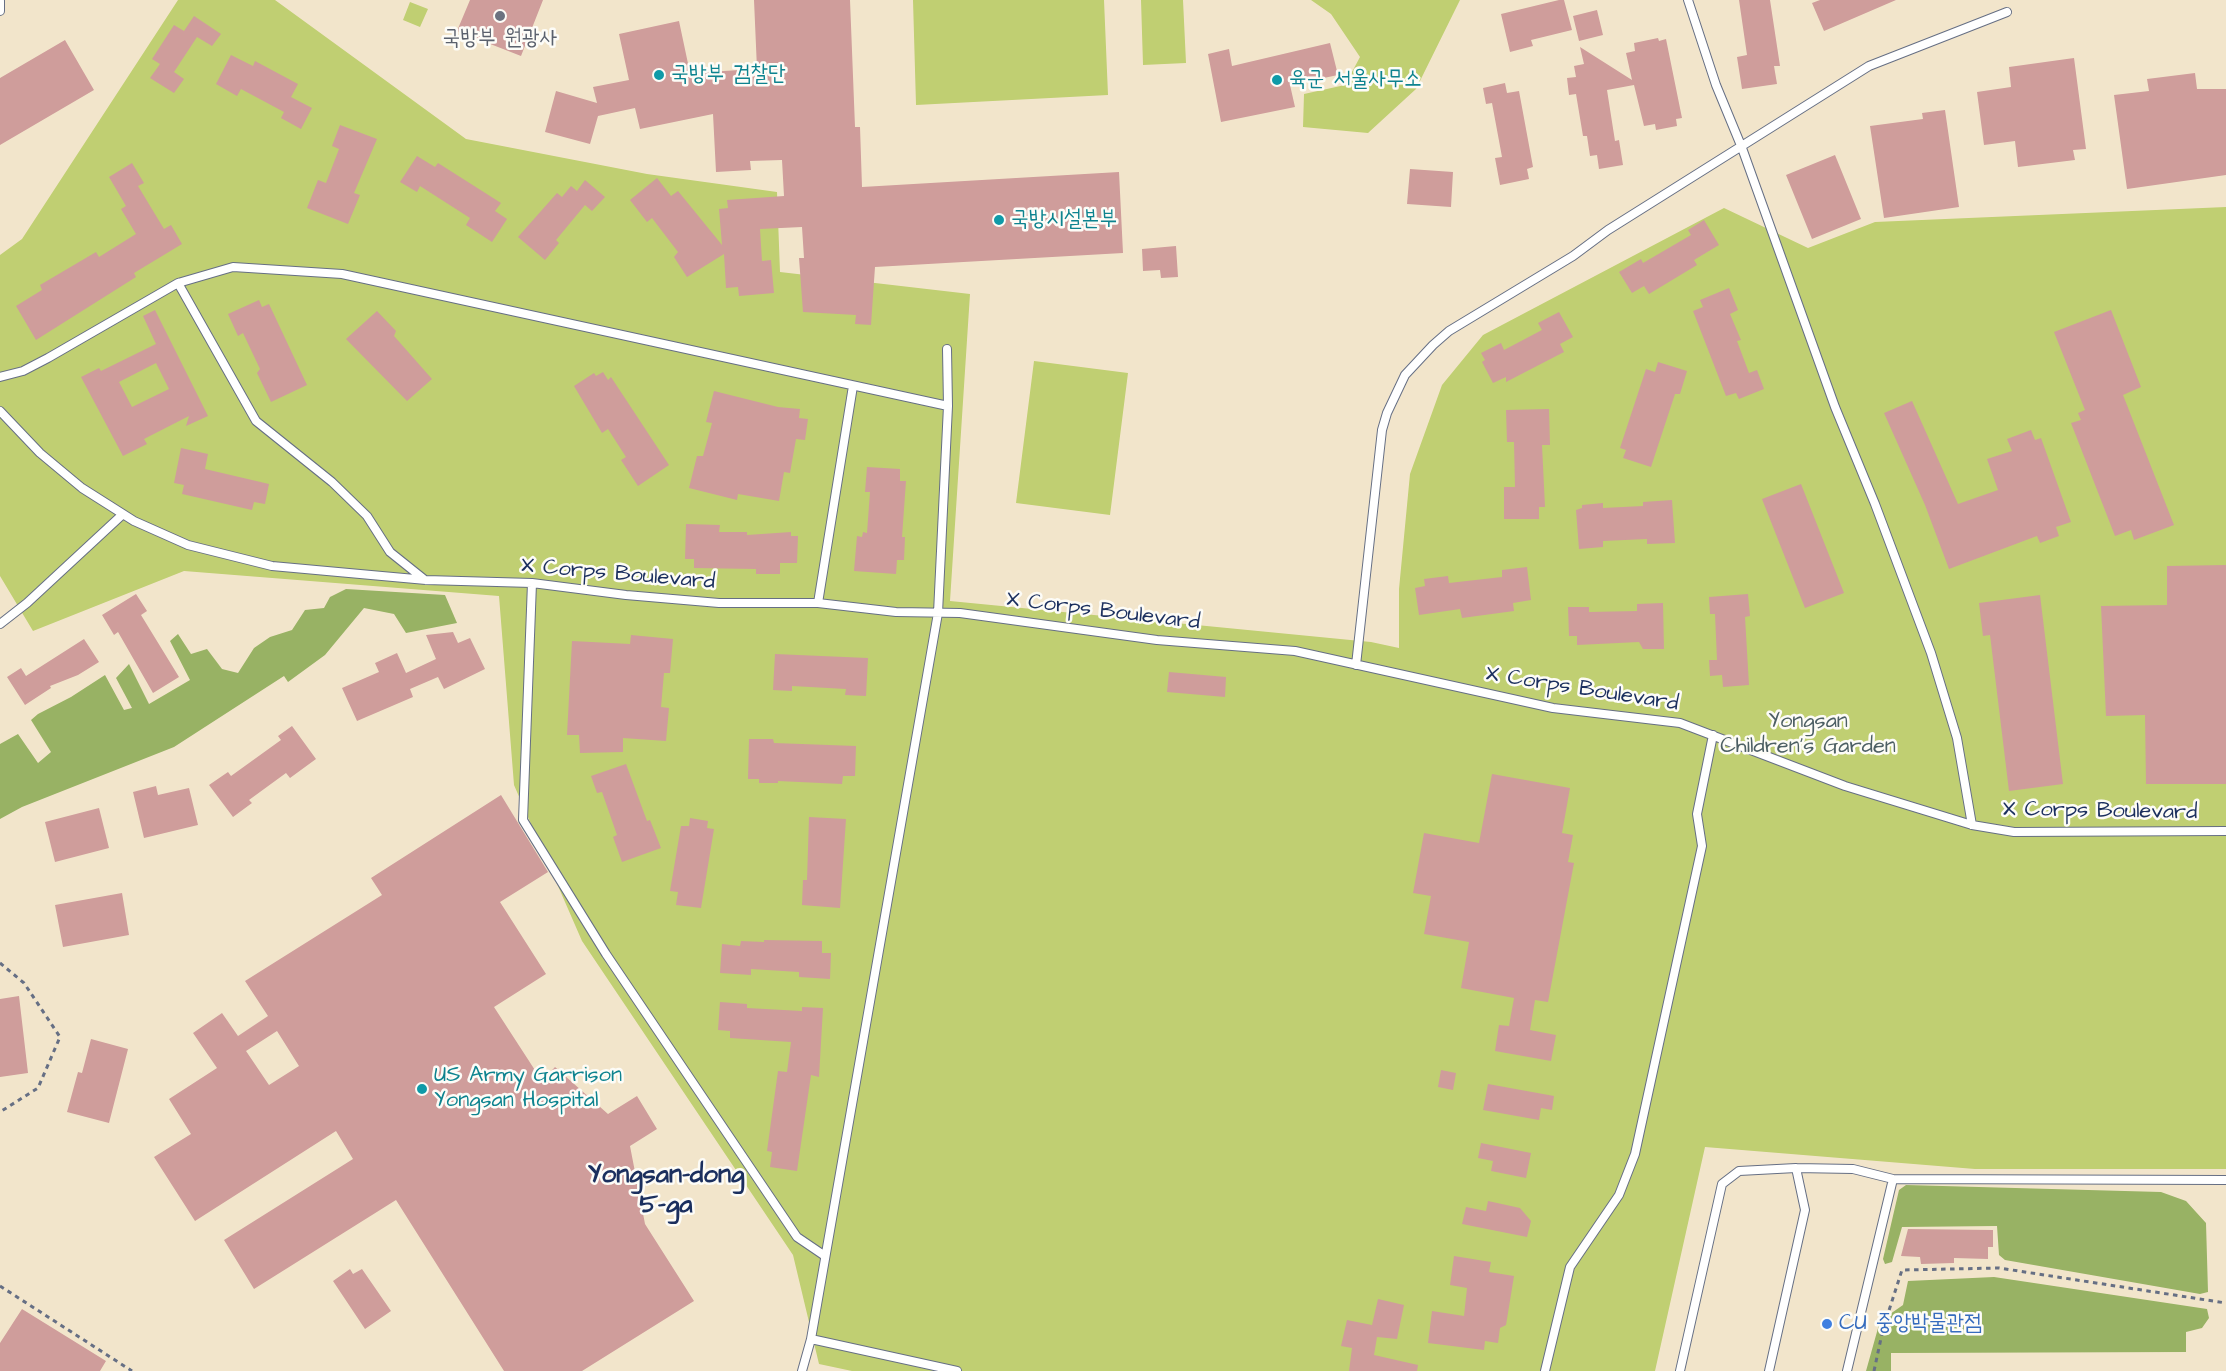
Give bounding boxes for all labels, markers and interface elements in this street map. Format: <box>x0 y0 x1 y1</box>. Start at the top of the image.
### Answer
marker: 국방부 원광사 <box>493 9 507 23</box>
place label: 국방부 원광사 <box>442 26 558 52</box>
place label: 국방부 검찰단 <box>671 62 786 88</box>
place label: 육군 서울사무소 <box>1289 67 1422 93</box>
marker: 국방부 검찰단 <box>652 68 666 82</box>
marker: 육군 서울사무소 <box>1270 73 1284 87</box>
place label: 국방시설본부 <box>1011 207 1117 233</box>
marker: 국방시설본부 <box>992 213 1006 227</box>
street label: X Corps Boulevard <box>520 553 716 597</box>
street label: X Corps Boulevard <box>1005 587 1201 637</box>
street label: X Corps Boulevard <box>1484 662 1680 718</box>
park label: Yongsan Children's Garden <box>1720 709 1896 760</box>
street label: X Corps Boulevard <box>2002 797 2198 827</box>
place label: US Army Garrison Yongsan Hospital <box>434 1063 622 1114</box>
marker: US Army Garrison Yongsan Hospital <box>415 1082 429 1096</box>
district label: Yongsan-dong 5-ga <box>588 1161 744 1222</box>
place label: CU 중앙박물관점 <box>1839 1311 1982 1337</box>
marker: CU 중앙박물관점 <box>1820 1317 1834 1331</box>

